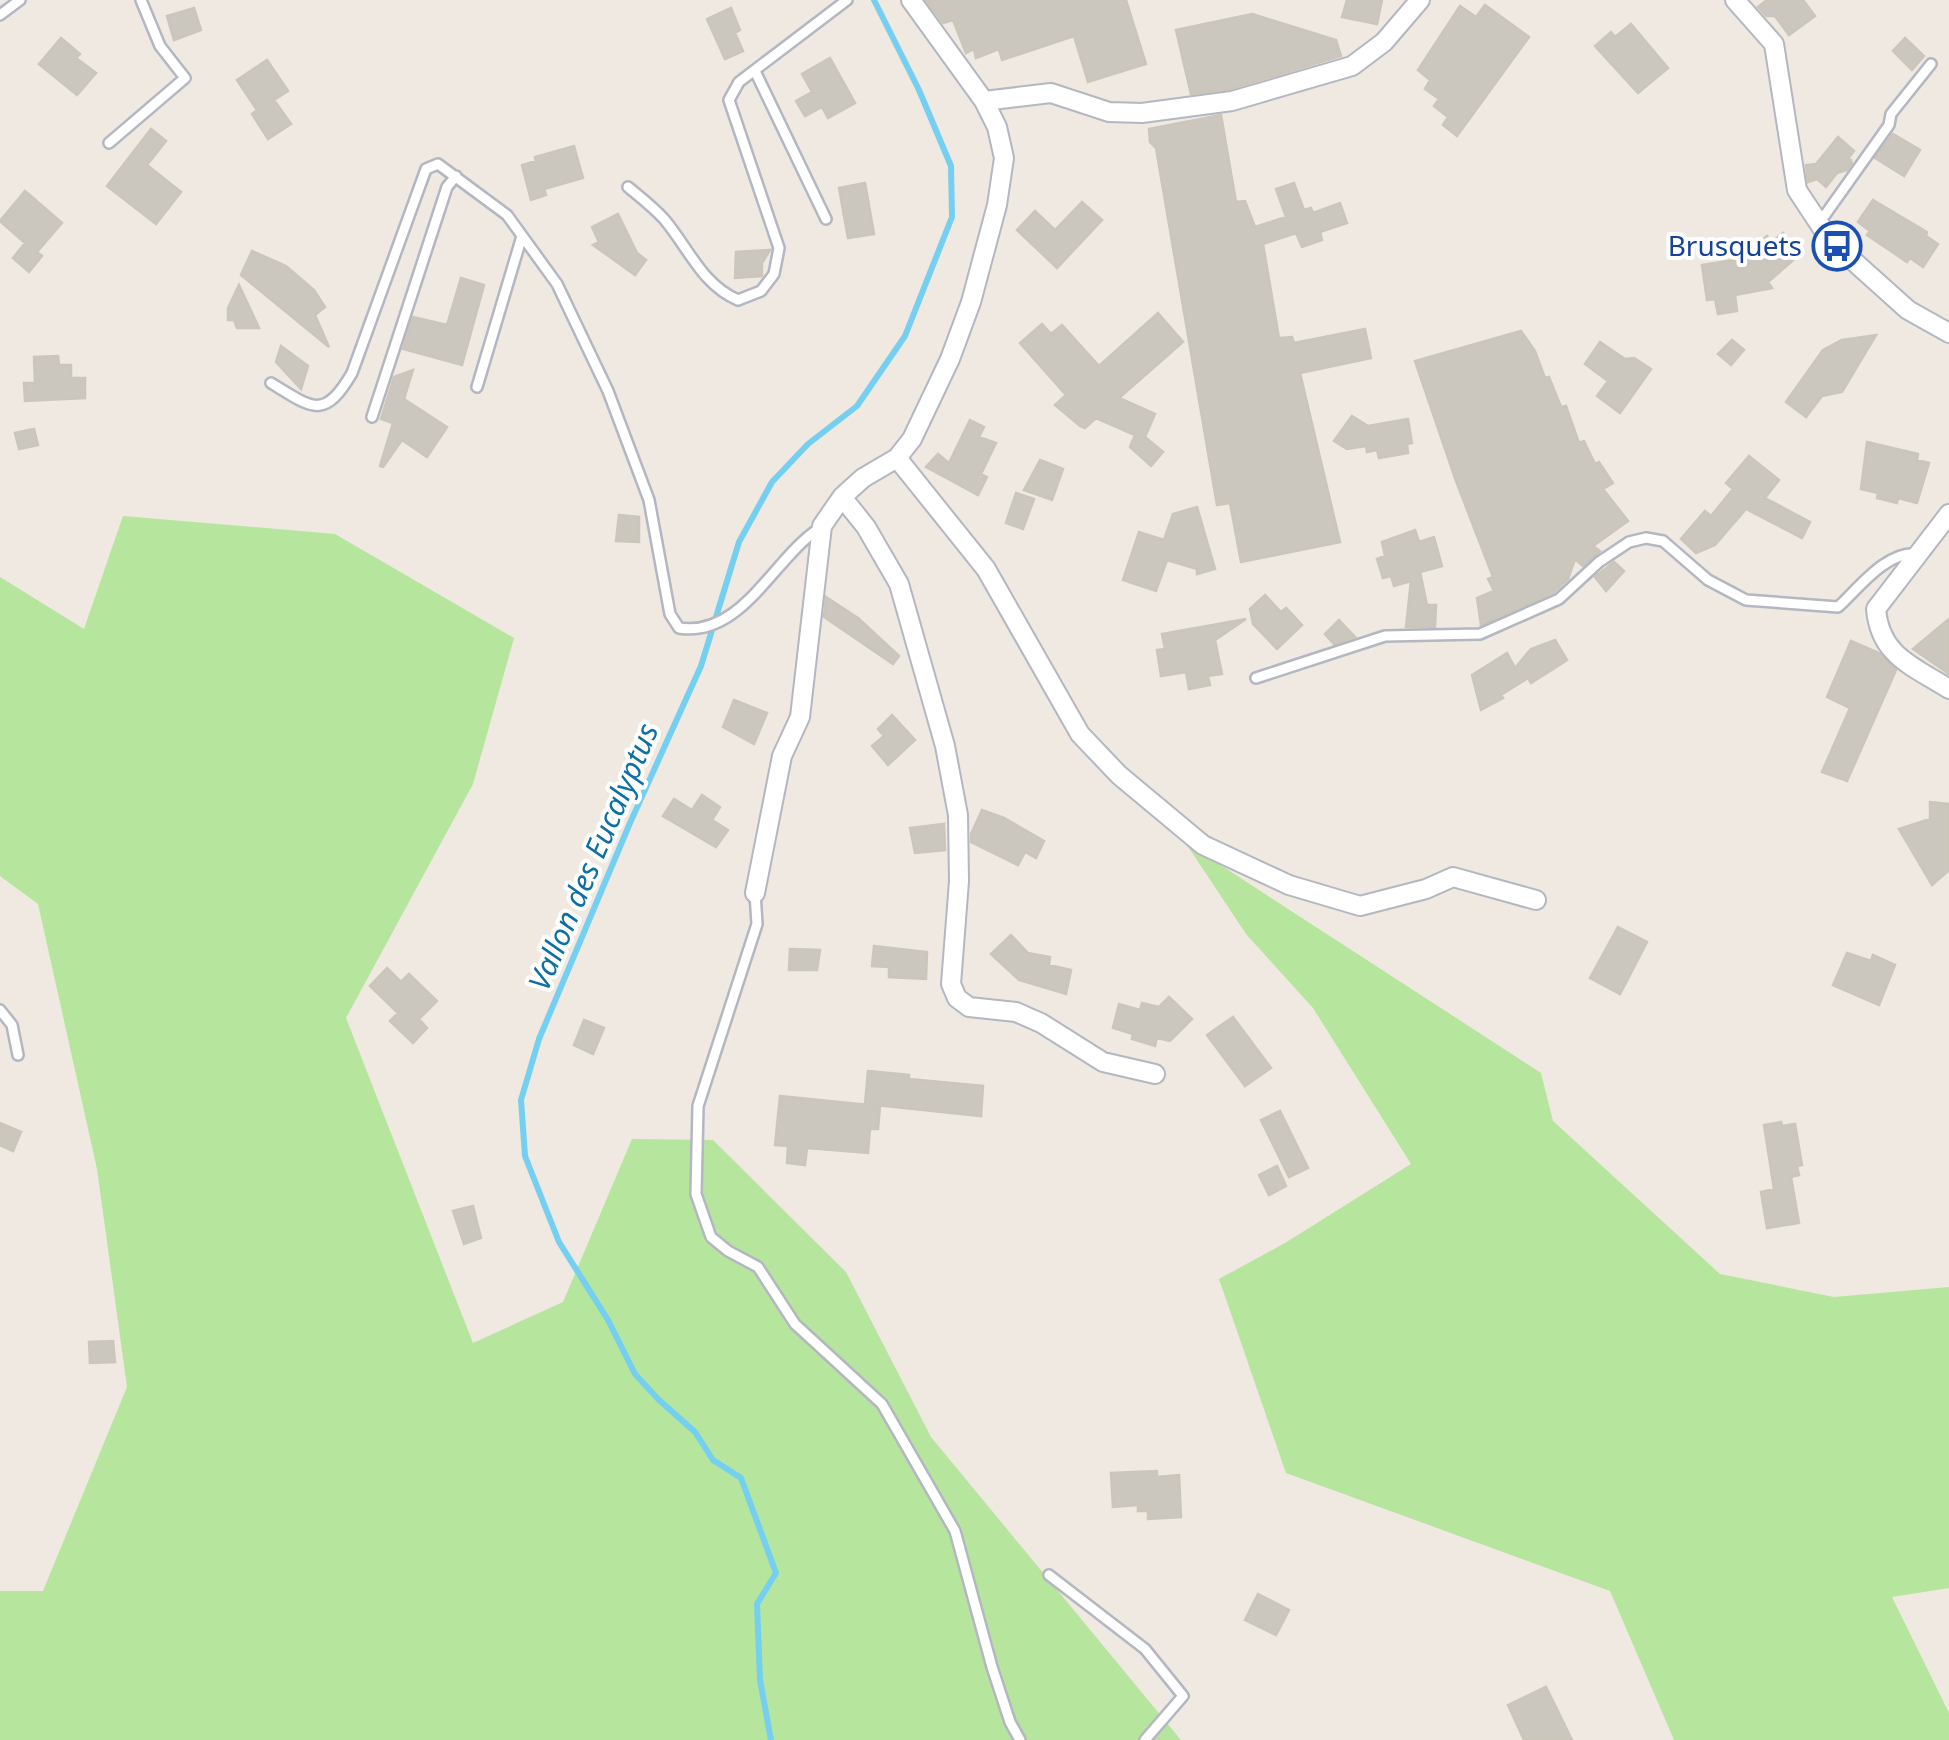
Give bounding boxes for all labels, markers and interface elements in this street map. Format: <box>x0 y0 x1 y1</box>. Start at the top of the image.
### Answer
bus stop icon: Brusquets <box>1811 220 1863 272</box>
place label: Brusquets <box>1668 226 1802 264</box>
water label: Vallon des Eucalyptus <box>518 717 667 996</box>

